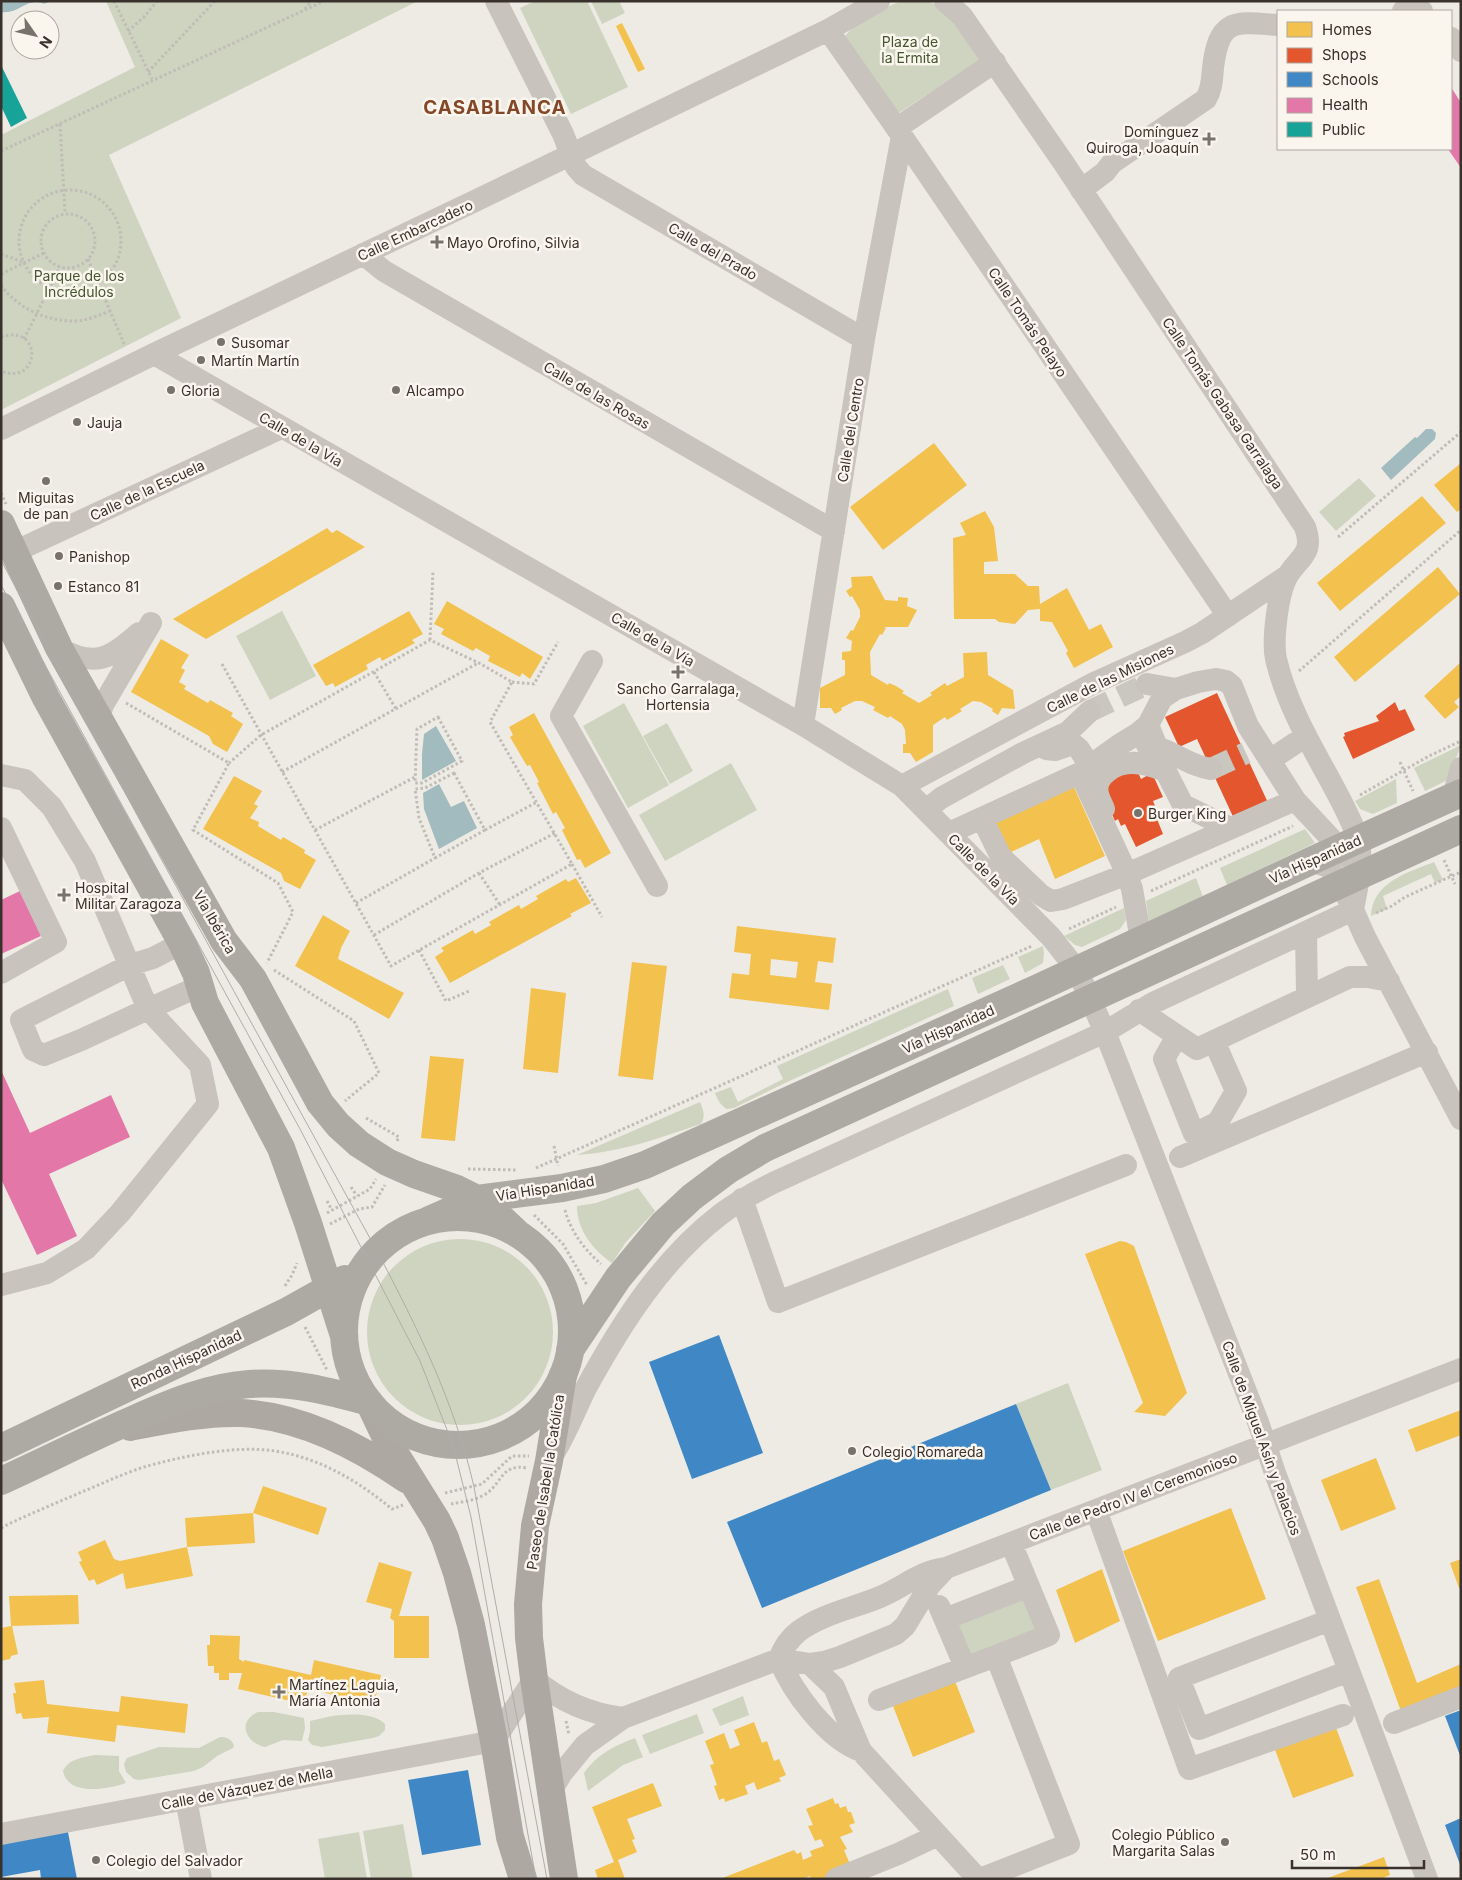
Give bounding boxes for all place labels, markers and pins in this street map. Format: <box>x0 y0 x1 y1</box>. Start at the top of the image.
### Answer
place label: Domínguez Quiroga, Joaquín <box>1086 123 1199 156</box>
marker: Domínguez Quiroga, Joaquín <box>1203 133 1215 145</box>
place label: Mayo Orofino, Silvia <box>447 234 580 251</box>
marker: Mayo Orofino, Silvia <box>431 236 443 248</box>
place label: Susomar <box>231 334 289 351</box>
marker: Susomar <box>215 336 227 348</box>
place label: Martín Martín <box>211 352 299 369</box>
marker: Martín Martín <box>195 354 207 366</box>
place label: Gloria <box>181 382 220 399</box>
place label: Alcampo <box>406 382 464 399</box>
marker: Gloria <box>165 384 177 396</box>
marker: Alcampo <box>390 384 402 396</box>
place label: Jauja <box>87 414 122 431</box>
marker: Jauja <box>71 416 83 428</box>
marker: Miguitas de pan <box>40 475 52 487</box>
place label: Miguitas de pan <box>18 489 74 522</box>
place label: Panishop <box>69 548 130 565</box>
marker: Panishop <box>53 550 65 562</box>
place label: Estanco 81 <box>68 578 139 595</box>
marker: Estanco 81 <box>52 580 64 592</box>
marker: Sancho Garralaga, Hortensia <box>672 666 684 678</box>
place label: Sancho Garralaga, Hortensia <box>617 680 739 713</box>
place label: Burger King <box>1148 805 1226 822</box>
marker: Burger King <box>1132 807 1144 819</box>
place label: Hospital Militar Zaragoza <box>75 879 182 912</box>
marker: Hospital Militar Zaragoza <box>57 888 71 902</box>
place label: Colegio Romareda <box>862 1443 983 1460</box>
marker: Colegio Romareda <box>846 1445 858 1457</box>
place label: Martínez Laguia, María Antonia <box>289 1676 399 1709</box>
marker: Martínez Laguia, María Antonia <box>273 1686 285 1698</box>
place label: Colegio Público Margarita Salas <box>1112 1826 1215 1859</box>
marker: Colegio Público Margarita Salas <box>1219 1836 1231 1848</box>
place label: Colegio del Salvador <box>106 1852 243 1869</box>
marker: Colegio del Salvador <box>90 1854 102 1866</box>

